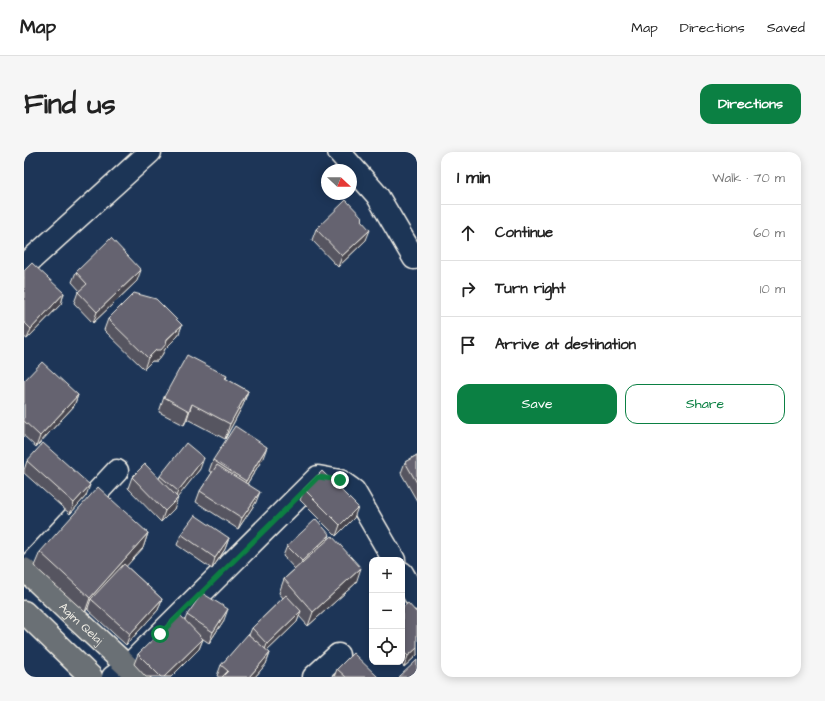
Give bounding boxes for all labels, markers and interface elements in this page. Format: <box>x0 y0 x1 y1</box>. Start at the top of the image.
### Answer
text: Map <box>20 14 56 41</box>
text: Map <box>631 18 658 38</box>
text: Directions <box>680 18 745 38</box>
text: Saved <box>767 18 805 38</box>
button: Directions <box>700 84 801 124</box>
text: Find us <box>24 85 115 124</box>
north arrow <box>321 164 357 200</box>
text: 1 min <box>457 166 490 190</box>
text: Walk · 70 m <box>712 169 785 187</box>
icon: ahead <box>457 222 479 244</box>
text: Continue <box>495 222 553 243</box>
text: 60 m <box>753 224 785 242</box>
icon: right <box>457 278 479 300</box>
text: Turn right <box>495 278 566 299</box>
text: 10 m <box>760 280 785 298</box>
icon: arrive <box>457 334 479 356</box>
text: Arrive at destination <box>495 334 636 355</box>
button: Save <box>457 384 617 424</box>
button: Share <box>625 384 785 424</box>
route end <box>331 471 349 489</box>
map controls <box>369 557 405 665</box>
button: + <box>369 557 405 593</box>
button: − <box>369 593 405 629</box>
street label: Agim Qelaj <box>55 599 107 649</box>
route start <box>151 625 169 643</box>
button: locate <box>369 629 405 665</box>

